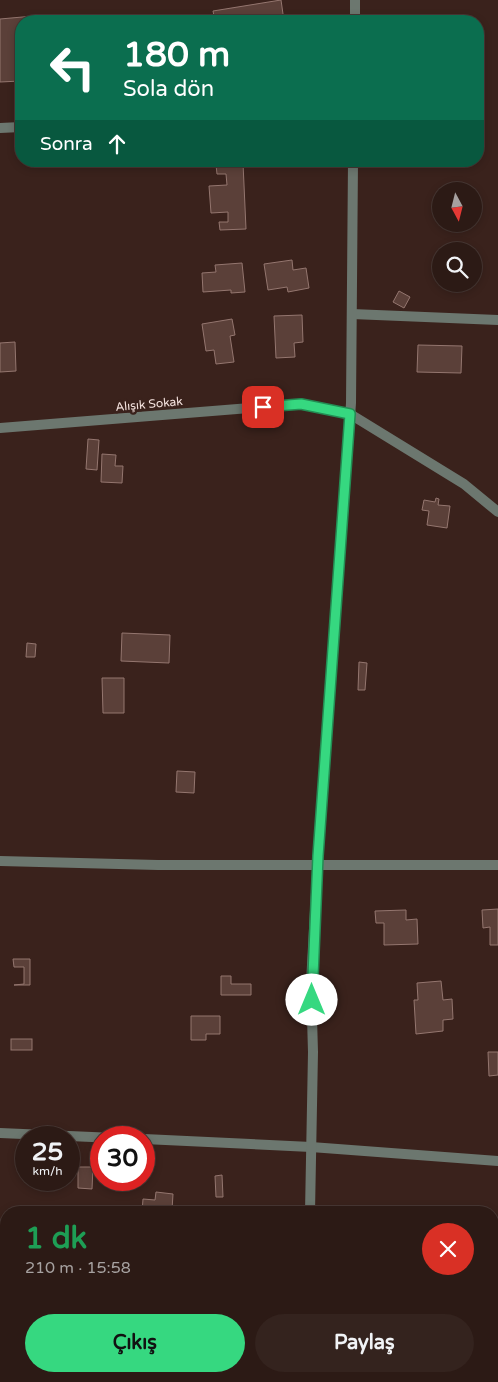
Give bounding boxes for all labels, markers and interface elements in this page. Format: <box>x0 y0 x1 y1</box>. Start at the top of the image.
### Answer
text: 180 m <box>123 34 230 76</box>
icon: left <box>40 35 105 100</box>
text: Sola dön <box>123 76 214 102</box>
icon: ahead <box>103 130 131 158</box>
text: Sonra <box>40 133 93 155</box>
north arrow <box>432 182 482 232</box>
map controls <box>432 182 482 292</box>
button: search <box>432 242 482 292</box>
pin <box>242 386 284 428</box>
icon: arrive <box>249 393 277 421</box>
street label: Alışık Sokak <box>115 394 184 414</box>
position arrow <box>285 973 337 1025</box>
speed limit sign: 30 <box>90 1126 155 1191</box>
text: 25 <box>32 1137 63 1167</box>
text: km/h <box>32 1164 63 1178</box>
text: 1 dk <box>25 1220 87 1257</box>
button: close <box>422 1223 474 1275</box>
text: 210 m · 15:58 <box>25 1258 131 1278</box>
button: Çıkış <box>25 1314 245 1372</box>
button: Paylaş <box>255 1314 474 1372</box>

